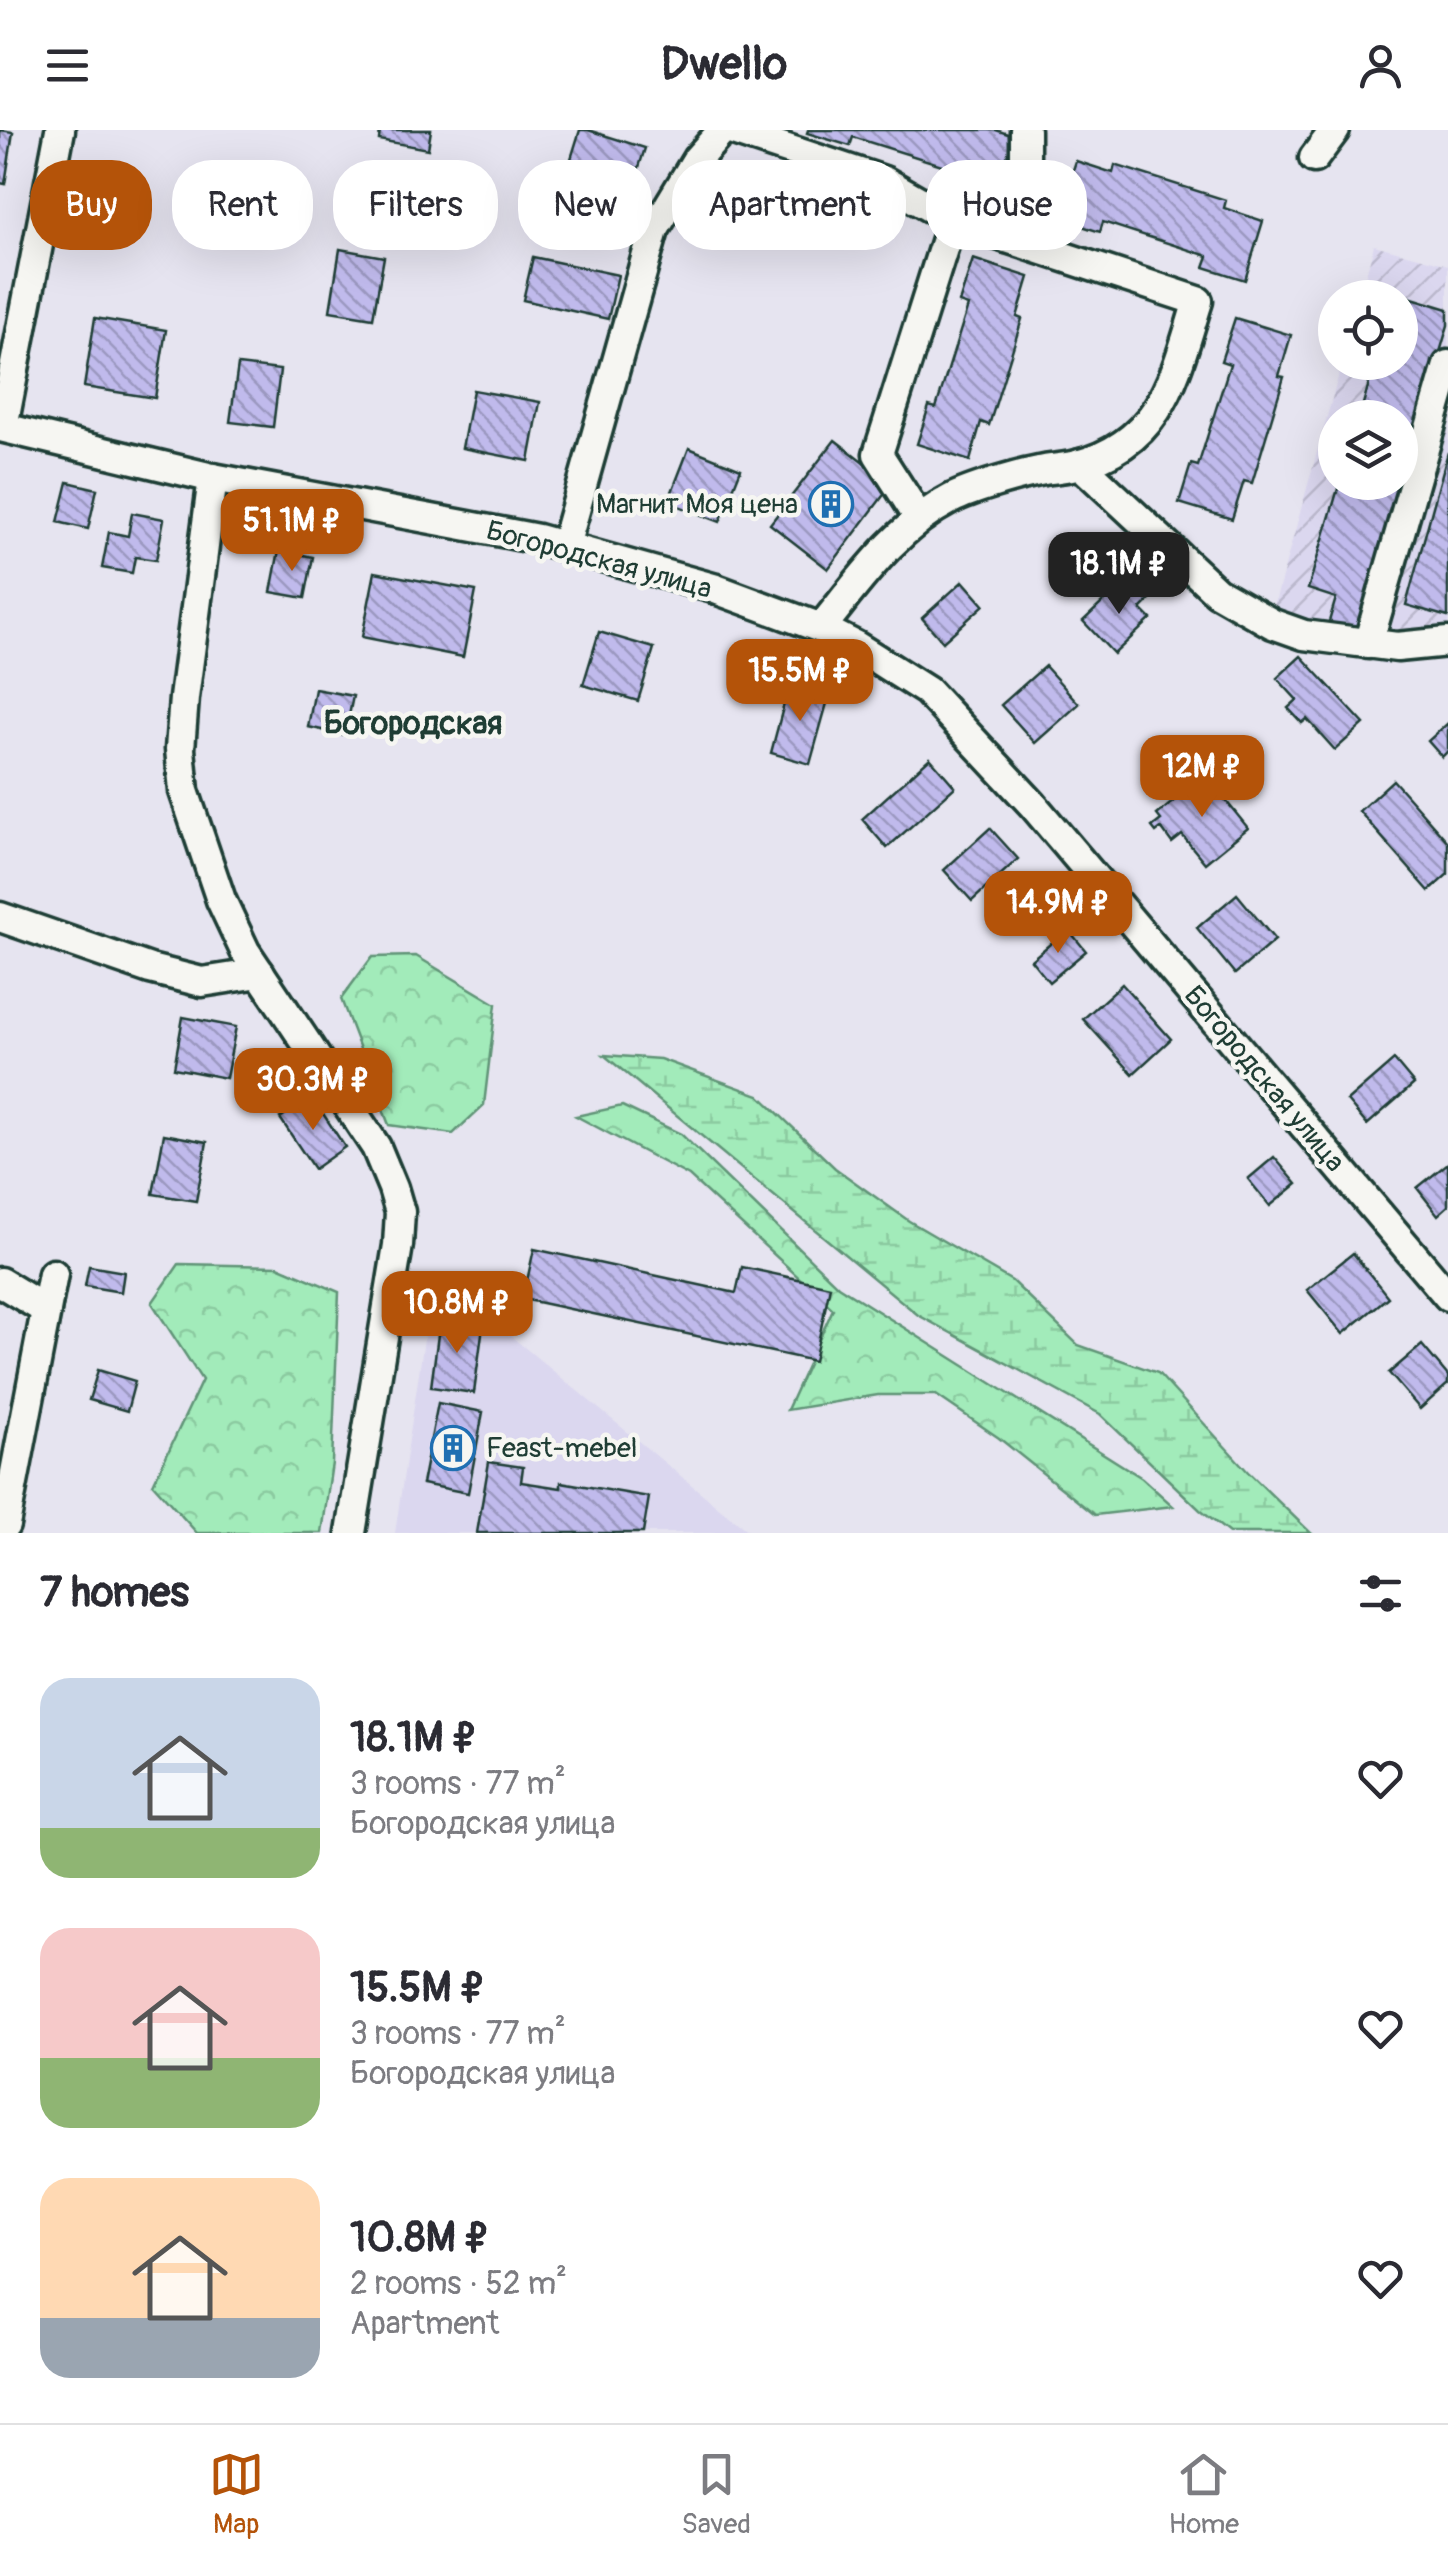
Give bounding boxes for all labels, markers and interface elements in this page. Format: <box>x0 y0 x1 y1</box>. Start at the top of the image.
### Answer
text: Dwello <box>661 37 787 93</box>
icon: menu <box>40 38 95 93</box>
icon: person <box>1353 38 1408 93</box>
chip: Buy <box>30 160 152 250</box>
chip: Rent <box>172 160 313 250</box>
chip: Filters <box>333 160 498 250</box>
chip: New <box>518 160 652 250</box>
chip: Apartment <box>672 160 906 250</box>
chip: House <box>926 160 1087 250</box>
map controls <box>1318 280 1418 500</box>
button: locate <box>1318 280 1418 380</box>
button: layers <box>1318 400 1418 500</box>
building icon: Магнит Моя цена <box>808 481 854 527</box>
place label: Магнит Моя цена <box>596 487 798 522</box>
pin: 51.1M ₽ <box>200 489 384 574</box>
text: 51.1M ₽ <box>243 501 341 541</box>
street label: Богородская улица <box>482 513 716 607</box>
pin: 18.1M ₽ <box>1027 532 1211 617</box>
text: 18.1M ₽ <box>1070 544 1168 584</box>
pin: 15.5M ₽ <box>708 639 892 724</box>
text: 15.5M ₽ <box>748 651 852 691</box>
district label: Богородская <box>324 704 502 744</box>
pin: 12M ₽ <box>1132 735 1272 820</box>
text: 12M ₽ <box>1162 747 1242 787</box>
pin: 14.9M ₽ <box>966 871 1150 956</box>
text: 14.9M ₽ <box>1006 883 1110 923</box>
street label: Богородская улица <box>1176 979 1352 1179</box>
pin: 30.3M ₽ <box>221 1048 405 1133</box>
text: 30.3M ₽ <box>256 1060 370 1100</box>
pin: 10.8M ₽ <box>365 1271 549 1356</box>
text: 10.8M ₽ <box>404 1283 510 1323</box>
building icon: Feast-mebel <box>430 1425 476 1471</box>
place label: Feast-mebel <box>486 1431 637 1466</box>
icon: filters <box>1353 1566 1408 1621</box>
text: 7 homes <box>40 1567 189 1619</box>
text: 18.1M ₽ <box>350 1712 478 1764</box>
icon: home <box>120 1718 240 1838</box>
icon: heart <box>1353 1751 1408 1806</box>
text: 3 rooms · 77 m² <box>350 1764 566 1804</box>
text: Богородская улица <box>350 1804 615 1844</box>
text: 15.5M ₽ <box>350 1962 486 2014</box>
icon: home <box>120 1968 240 2088</box>
icon: heart <box>1353 2001 1408 2056</box>
text: 3 rooms · 77 m² <box>350 2014 566 2054</box>
text: Богородская улица <box>350 2054 615 2094</box>
text: 10.8M ₽ <box>350 2212 490 2264</box>
icon: home <box>120 2218 240 2338</box>
icon: heart <box>1353 2251 1408 2306</box>
text: 2 rooms · 52 m² <box>350 2264 567 2304</box>
text: Apartment <box>350 2304 499 2344</box>
tab: Map <box>209 2447 264 2542</box>
tab: Saved <box>681 2447 751 2542</box>
tab: Home <box>1169 2447 1239 2542</box>

